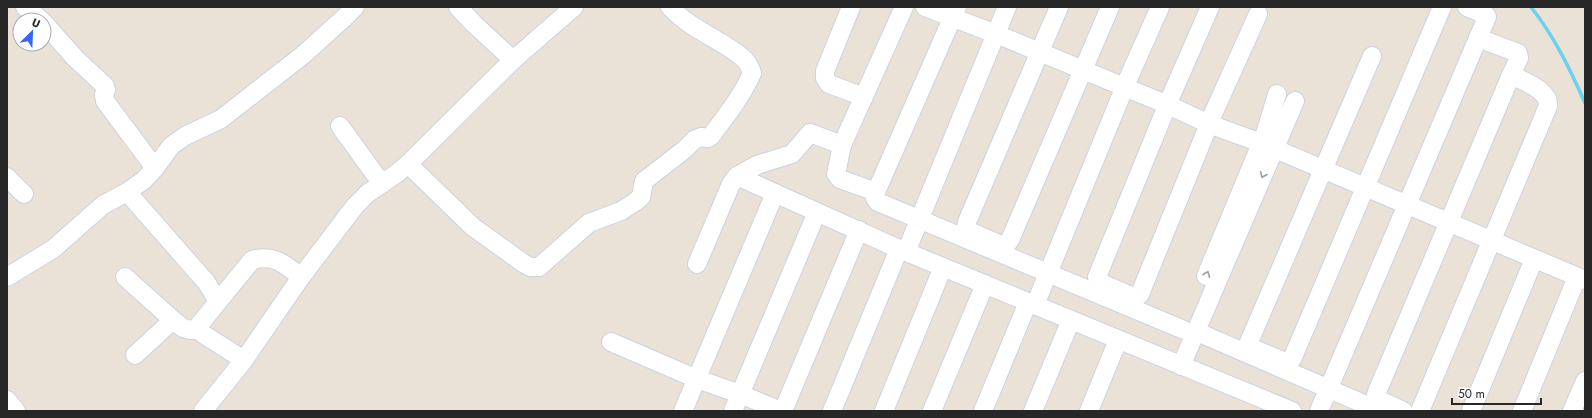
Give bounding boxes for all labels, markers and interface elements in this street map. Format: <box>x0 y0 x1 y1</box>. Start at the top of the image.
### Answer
north arrow <box>12 12 52 52</box>
text: U <box>29 14 43 32</box>
one-way arrow <box>1259 171 1267 178</box>
one-way arrow <box>1202 270 1210 277</box>
scale bar <box>1452 380 1541 406</box>
text: 50 m <box>1458 385 1485 403</box>

